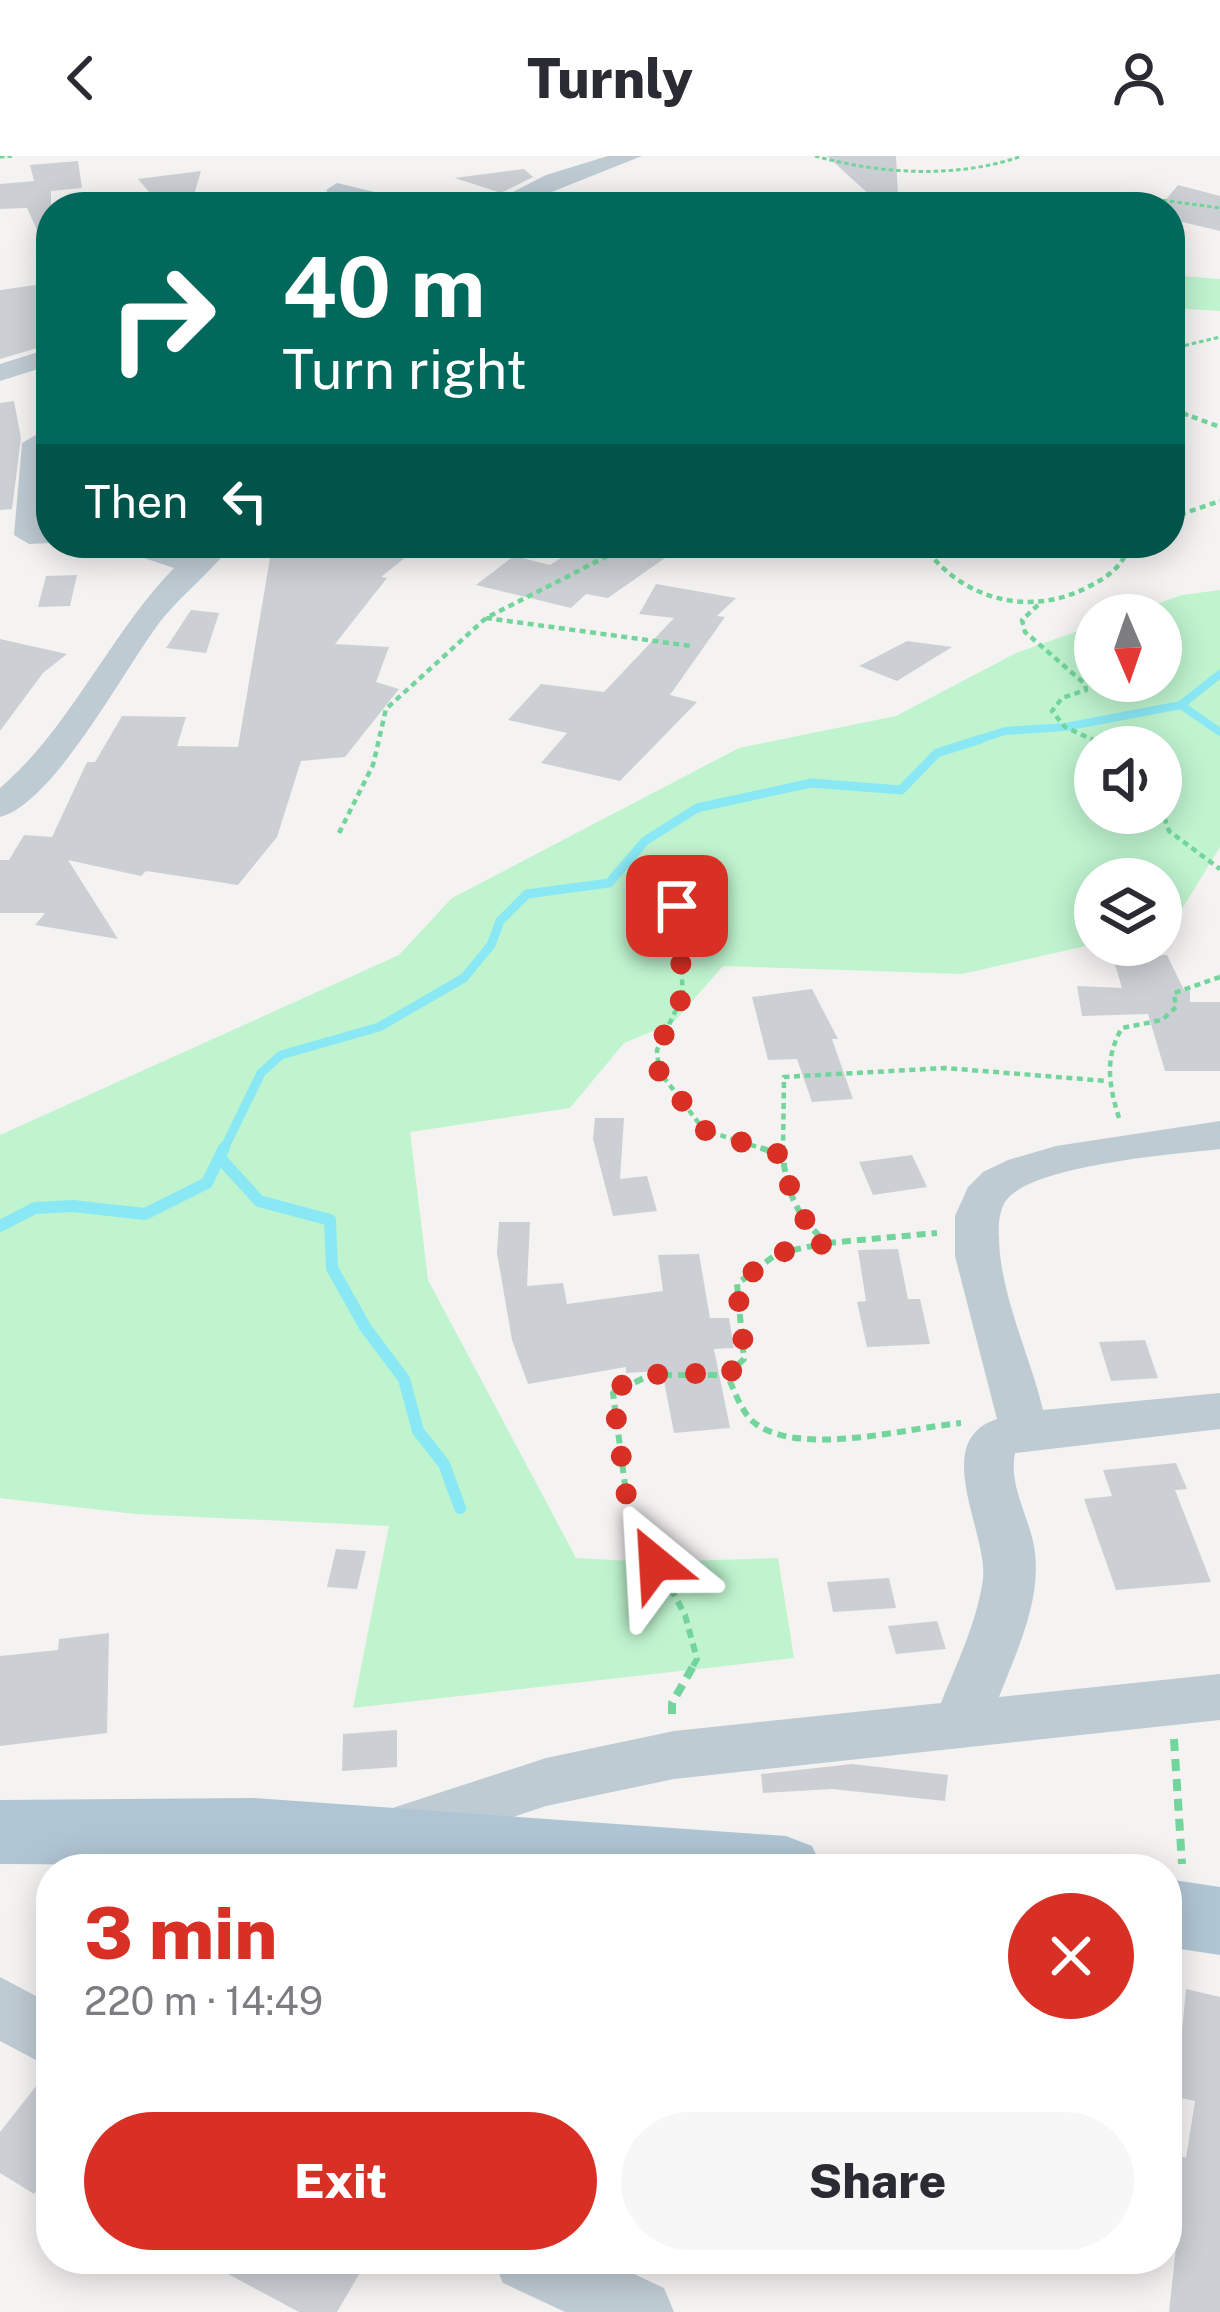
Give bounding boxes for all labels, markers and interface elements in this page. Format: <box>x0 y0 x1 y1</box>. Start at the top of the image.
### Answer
icon: back <box>48 45 114 111</box>
icon: person <box>1106 45 1172 111</box>
text: Turnly <box>527 47 693 110</box>
text: 40 m <box>282 237 485 336</box>
icon: right <box>84 240 240 396</box>
text: Turn right <box>282 338 527 401</box>
icon: left <box>212 468 278 534</box>
text: Then <box>84 475 188 528</box>
north arrow <box>1074 594 1182 702</box>
map controls <box>1074 594 1182 966</box>
button: sound <box>1074 726 1182 834</box>
pin <box>626 855 728 957</box>
button: layers <box>1074 858 1182 966</box>
icon: arrive <box>644 873 710 939</box>
position arrow <box>592 1500 718 1626</box>
text: 3 min <box>84 1891 277 1975</box>
button: close <box>1008 1893 1134 2019</box>
text: 220 m · 14:49 <box>84 1978 323 2024</box>
button: Exit <box>84 2112 597 2250</box>
button: Share <box>621 2112 1134 2250</box>

